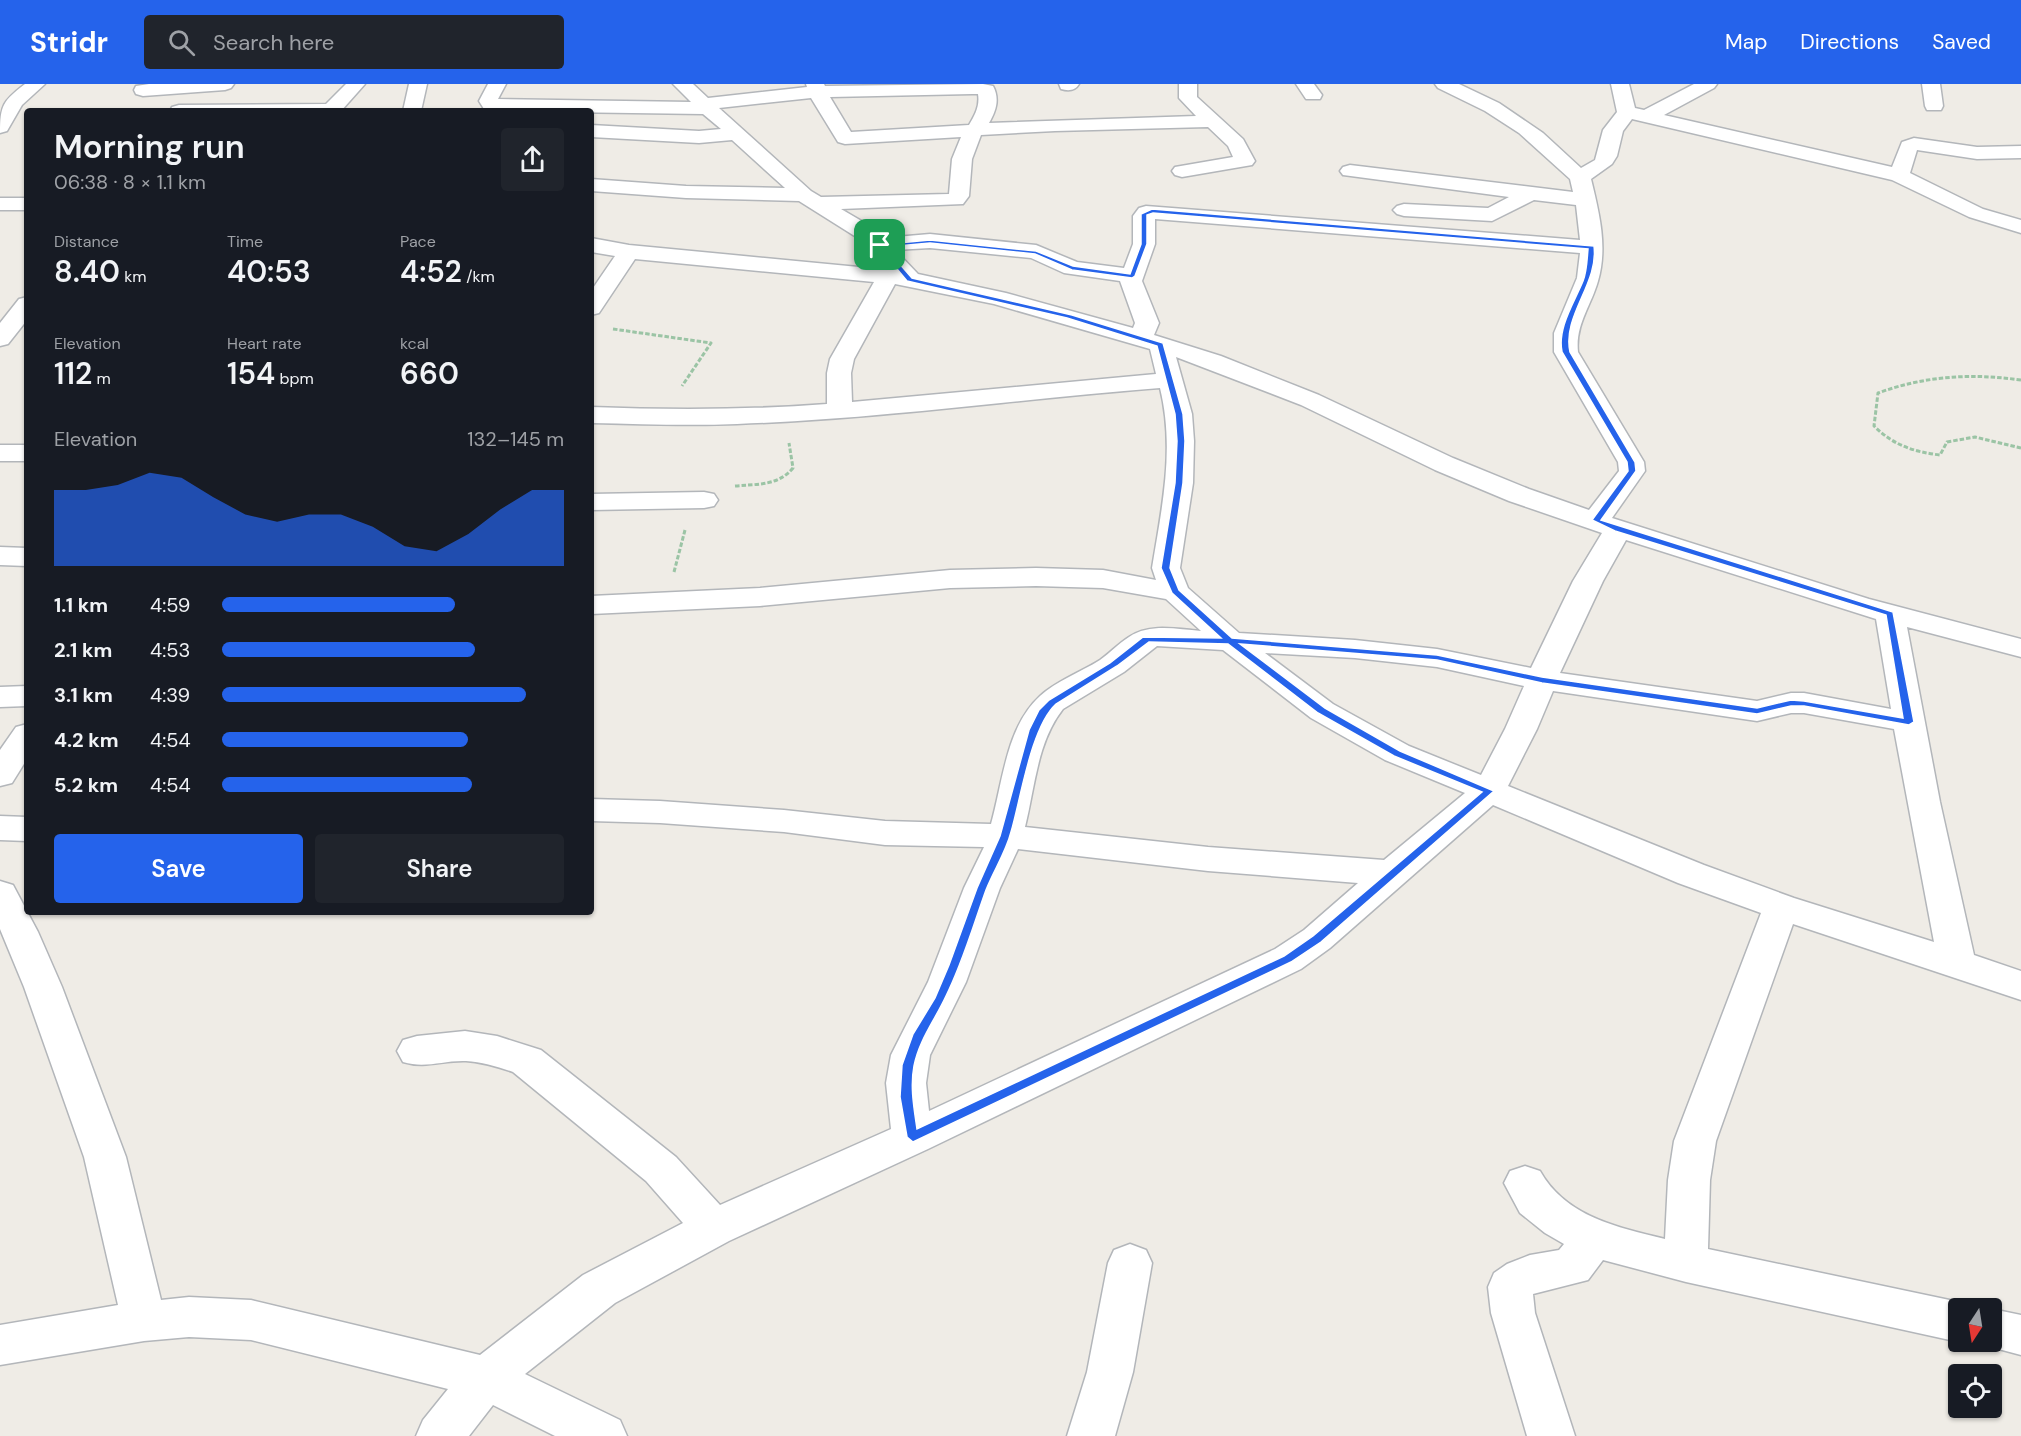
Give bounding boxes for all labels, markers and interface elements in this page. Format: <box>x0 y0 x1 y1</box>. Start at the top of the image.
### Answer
search box <box>144 15 564 69</box>
text: Stridr <box>30 24 108 61</box>
icon: search <box>165 26 198 59</box>
text: Search here <box>213 28 334 57</box>
text: Map <box>1725 28 1767 56</box>
text: Directions <box>1800 28 1899 56</box>
text: Saved <box>1932 28 1991 56</box>
text: Morning run <box>54 125 245 168</box>
button: share <box>501 128 564 191</box>
text: 06:38 · 8 × 1.1 km <box>54 169 206 195</box>
pin <box>854 219 905 270</box>
icon: arrive <box>863 228 896 261</box>
text: Distance <box>54 231 119 252</box>
text: Time <box>227 231 263 252</box>
text: Pace <box>400 231 436 252</box>
text: 8.40 <box>54 252 120 291</box>
text: 40:53 <box>227 252 311 291</box>
text: 4:52 <box>400 252 462 291</box>
text: km <box>120 266 147 287</box>
text: /km <box>462 266 495 287</box>
text: Elevation <box>54 333 121 354</box>
text: Heart rate <box>227 333 302 354</box>
text: kcal <box>400 333 429 354</box>
text: 112 <box>54 354 92 393</box>
text: 154 <box>227 354 275 393</box>
text: 660 <box>400 354 459 393</box>
text: m <box>92 368 111 389</box>
text: bpm <box>275 368 314 389</box>
text: Elevation <box>54 426 137 452</box>
text: 132–145 m <box>467 426 564 452</box>
text: 1.1 km <box>54 592 108 618</box>
text: 4:59 <box>150 592 190 618</box>
text: 2.1 km <box>54 637 112 663</box>
text: 4:53 <box>150 637 190 663</box>
text: 3.1 km <box>54 682 113 708</box>
text: 4:39 <box>150 682 190 708</box>
text: 4.2 km <box>54 727 119 753</box>
text: 4:54 <box>150 727 191 753</box>
text: 5.2 km <box>54 772 118 798</box>
text: 4:54 <box>150 772 191 798</box>
button: Save <box>54 834 303 903</box>
button: Share <box>315 834 564 903</box>
north arrow <box>1948 1298 2002 1352</box>
map controls <box>1948 1298 2002 1418</box>
button: locate <box>1948 1364 2002 1418</box>

